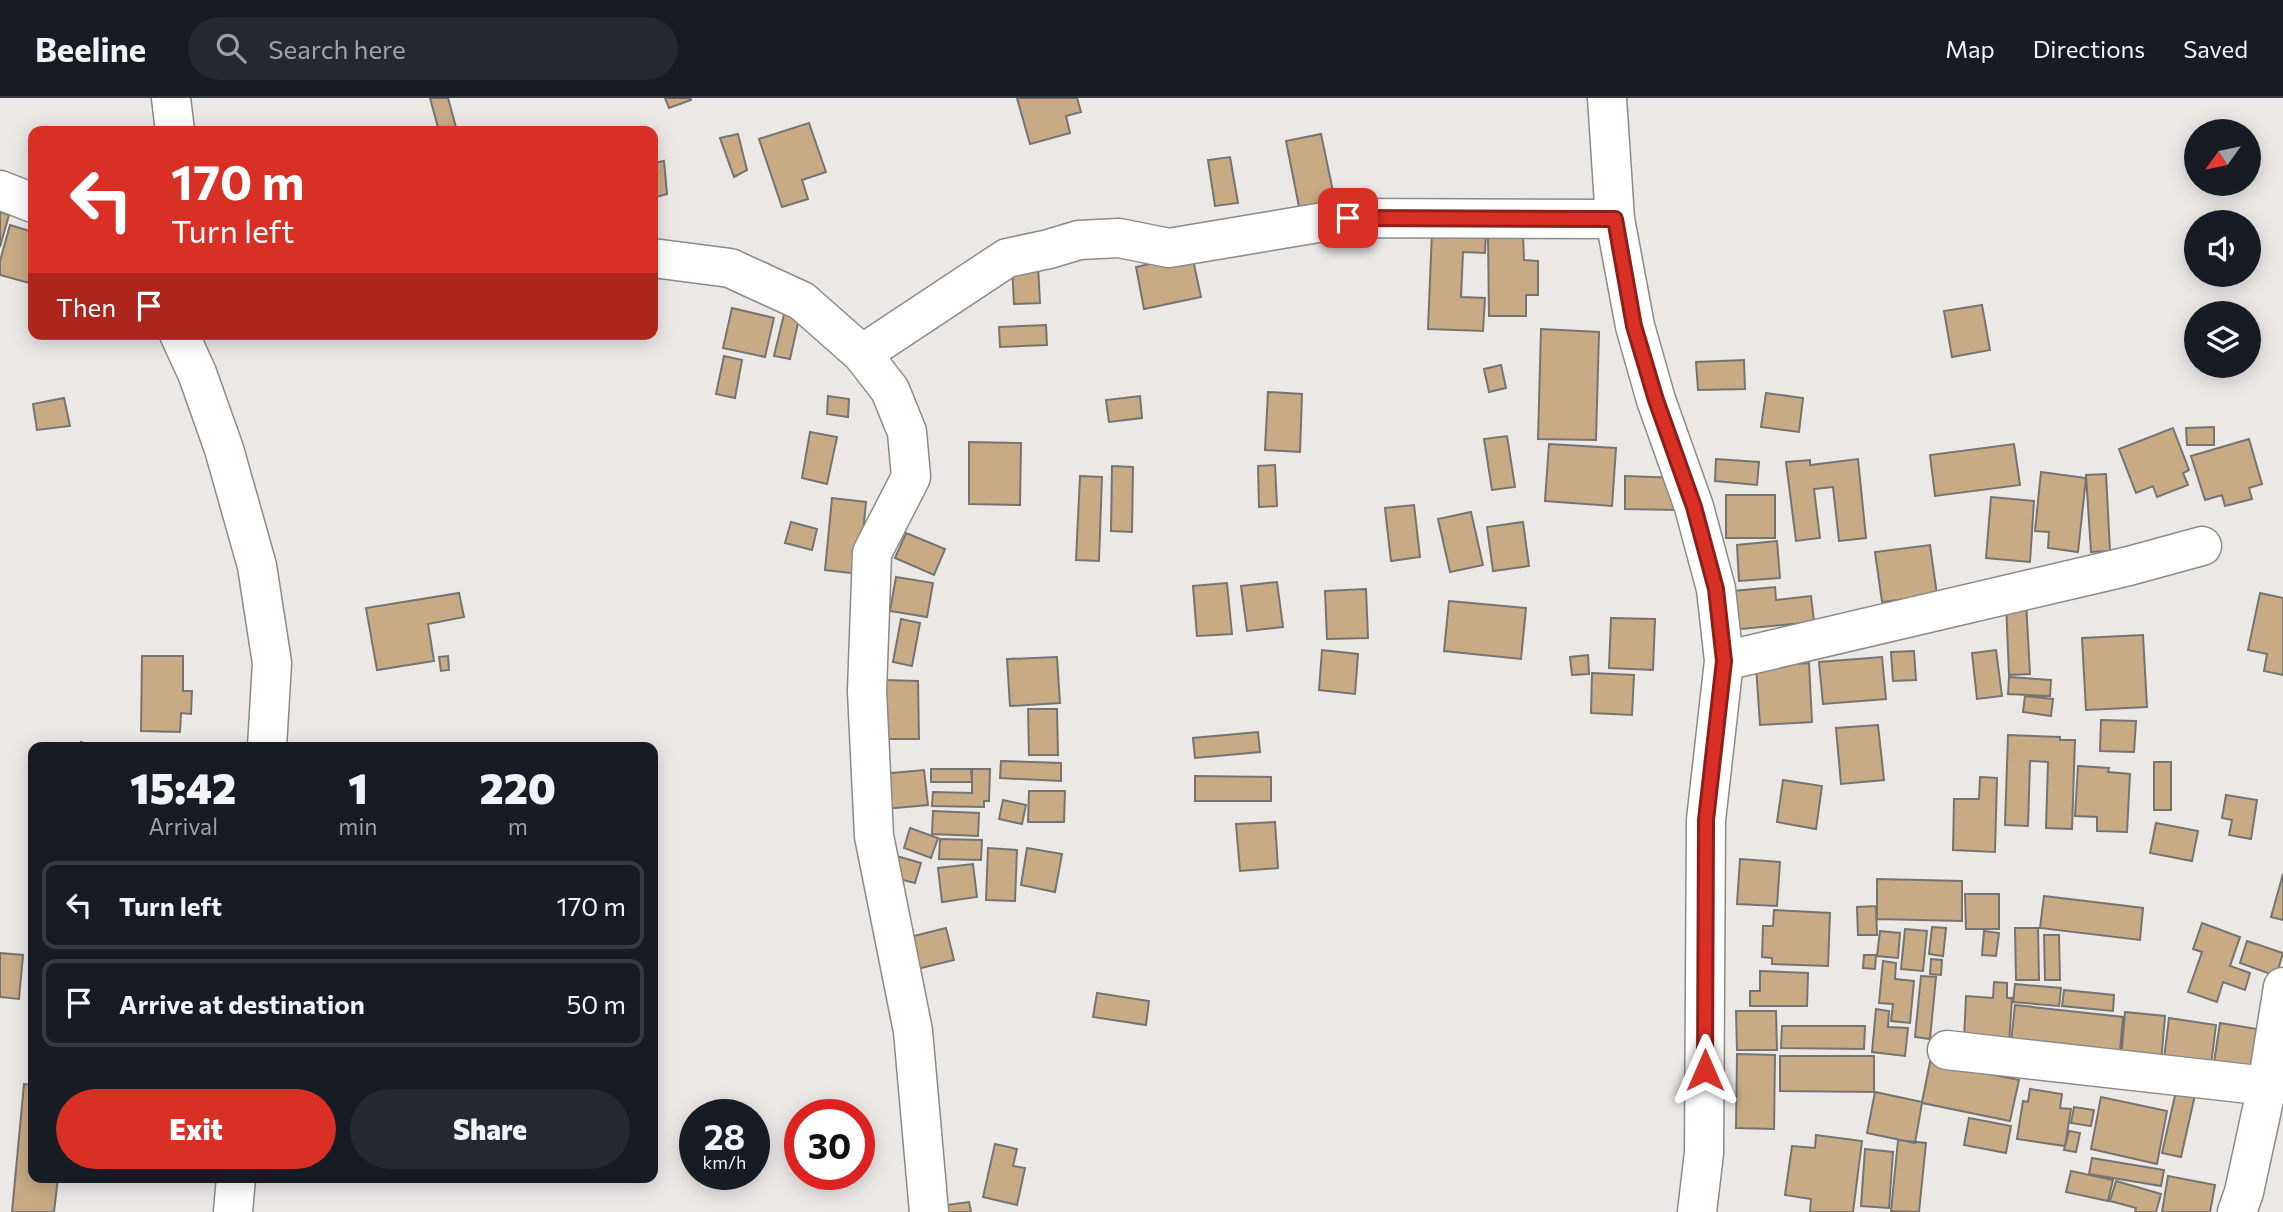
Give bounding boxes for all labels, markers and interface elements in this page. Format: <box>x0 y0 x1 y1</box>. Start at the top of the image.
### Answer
search box <box>188 17 678 80</box>
text: Beeline <box>35 28 146 69</box>
icon: search <box>212 29 250 67</box>
text: Search here <box>268 33 406 64</box>
text: Map <box>1945 34 1995 63</box>
text: Directions <box>2033 34 2145 63</box>
text: Saved <box>2183 34 2248 63</box>
north arrow <box>2184 119 2261 196</box>
map controls <box>2184 119 2261 378</box>
text: 170 m <box>171 150 304 210</box>
icon: left <box>56 154 147 245</box>
pin <box>1318 188 1378 248</box>
icon: arrive <box>1329 199 1367 237</box>
text: Turn left <box>171 210 295 250</box>
button: sound <box>2184 210 2261 287</box>
icon: arrive <box>130 287 168 325</box>
text: Then <box>56 291 116 322</box>
button: layers <box>2184 301 2261 378</box>
text: 15:42 <box>130 761 236 813</box>
text: 1 <box>348 761 368 813</box>
text: 220 <box>480 761 556 813</box>
text: Arrival <box>148 812 218 840</box>
text: min <box>338 812 378 840</box>
text: m <box>508 812 528 840</box>
icon: left <box>60 886 98 924</box>
text: Turn left <box>119 890 222 921</box>
text: 170 m <box>557 890 626 921</box>
icon: arrive <box>60 984 98 1022</box>
text: Arrive at destination <box>119 988 365 1019</box>
text: 50 m <box>566 988 626 1019</box>
position arrow <box>1668 1033 1742 1107</box>
button: Exit <box>56 1089 336 1169</box>
button: Share <box>350 1089 630 1169</box>
speed limit sign: 30 <box>784 1099 875 1190</box>
text: 28 <box>704 1114 745 1157</box>
text: km/h <box>703 1151 746 1173</box>

